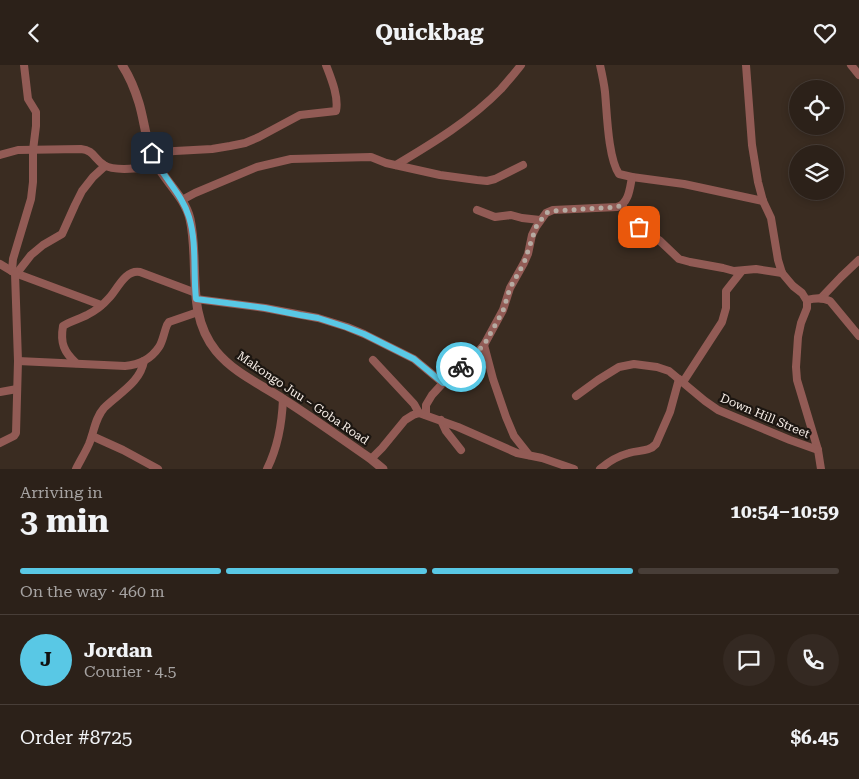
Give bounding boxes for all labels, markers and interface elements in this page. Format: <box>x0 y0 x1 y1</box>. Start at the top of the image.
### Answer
icon: back <box>20 19 48 47</box>
icon: heart <box>811 19 839 47</box>
text: Quickbag <box>375 20 484 45</box>
map controls <box>789 80 844 200</box>
button: locate <box>789 80 844 135</box>
pin <box>131 132 173 174</box>
icon: home <box>138 139 166 167</box>
button: layers <box>789 145 844 200</box>
pin <box>618 206 660 248</box>
icon: bag <box>625 213 653 241</box>
courier <box>436 342 486 392</box>
street label: Makongo Juu – Goba Road <box>235 349 372 447</box>
icon: bike <box>447 353 475 381</box>
street label: Down Hill Street <box>718 391 812 441</box>
text: Arriving in <box>20 483 103 502</box>
text: 10:54–10:59 <box>730 500 839 523</box>
text: 3 min <box>20 502 109 540</box>
text: On the way · 460 m <box>20 582 165 601</box>
button: chat <box>723 634 775 686</box>
button: phone <box>787 634 839 686</box>
text: Jordan <box>84 639 153 662</box>
text: J <box>40 648 52 671</box>
text: Courier · 4.5 <box>84 662 177 681</box>
text: Order #8725 <box>20 726 132 749</box>
text: $6.45 <box>790 726 839 749</box>

